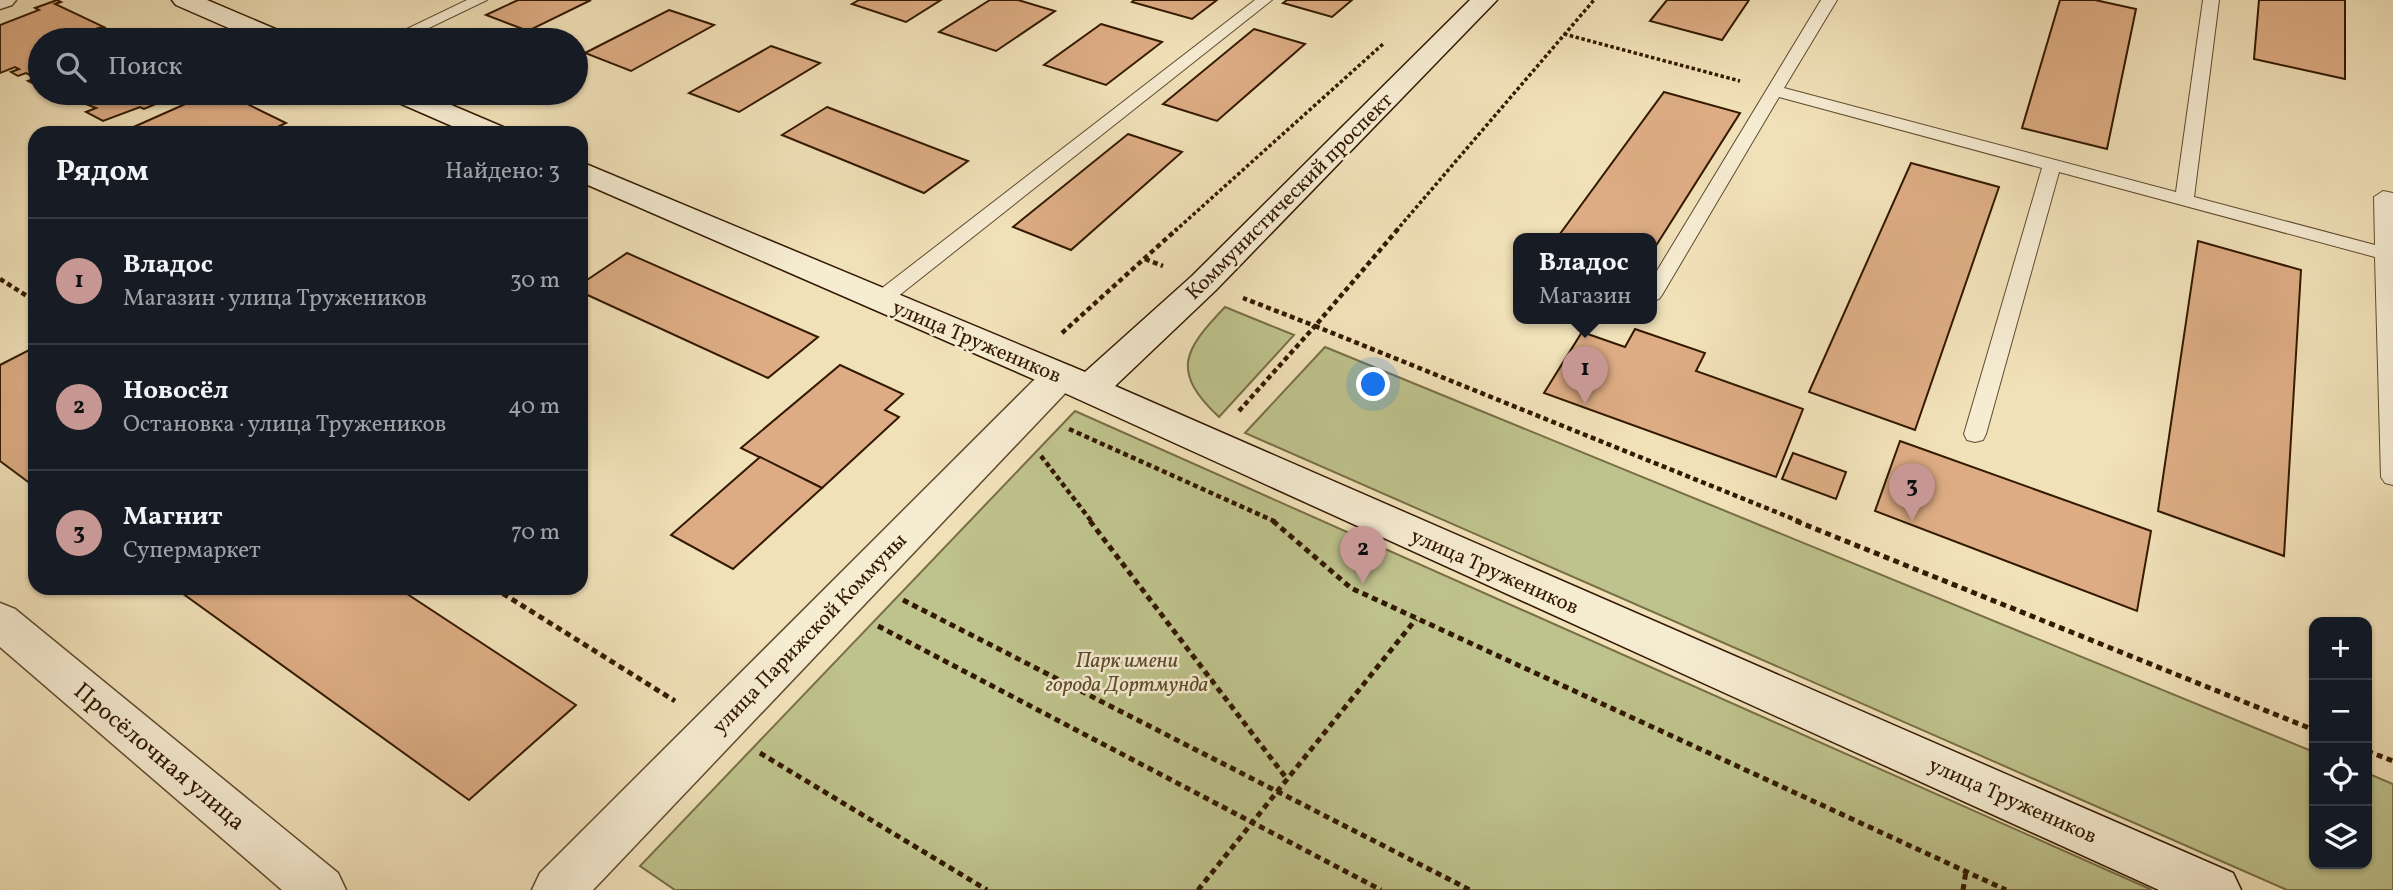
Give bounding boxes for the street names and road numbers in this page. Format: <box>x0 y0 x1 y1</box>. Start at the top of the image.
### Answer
street label: Коммунистический проспект <box>1180 87 1401 307</box>
street label: улица Тружеников <box>887 294 1066 391</box>
street label: улица Тружеников <box>1406 522 1583 622</box>
street label: улица Парижской Коммуны <box>706 527 914 741</box>
street label: Просёлочная улица <box>65 675 252 840</box>
street label: улица Тружеников <box>1924 751 2101 851</box>

